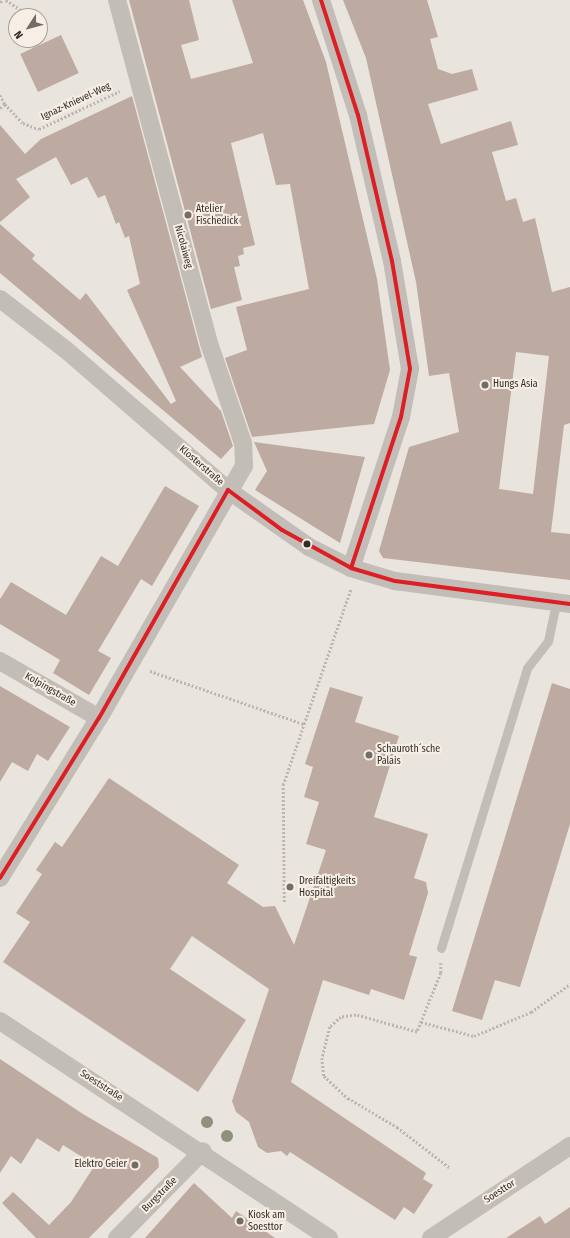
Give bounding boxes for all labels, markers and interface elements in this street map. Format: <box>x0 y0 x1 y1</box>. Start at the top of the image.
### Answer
north arrow <box>8 8 48 48</box>
text: N <box>11 28 26 41</box>
street label: Ignaz-Knievel-Weg <box>39 81 113 123</box>
place label: Atelier Fischedick <box>196 203 238 226</box>
marker: Atelier Fischedick <box>183 210 193 220</box>
street label: Nicolaiweg <box>171 224 195 270</box>
place label: Hungs Asia <box>493 379 538 391</box>
marker: Hungs Asia <box>480 380 490 390</box>
street label: Klosterstraße <box>176 444 226 488</box>
unlabelled marker <box>302 539 312 549</box>
street label: Kolpingstraße <box>22 671 78 709</box>
place label: Schauroth´sche Palais <box>377 743 440 766</box>
marker: Schauroth´sche Palais <box>364 750 374 760</box>
place label: Dreifaltigkeits Hospital <box>299 875 356 898</box>
marker: Dreifaltigkeits Hospital <box>284 881 296 893</box>
street label: Soeststraße <box>77 1068 125 1104</box>
place label: Elektro Geier <box>74 1159 127 1171</box>
marker: Elektro Geier <box>130 1160 140 1170</box>
street label: Burgstraße <box>140 1175 180 1215</box>
street label: Soesttor <box>482 1178 518 1206</box>
place label: Kiosk am Soesttor <box>248 1209 285 1232</box>
marker: Kiosk am Soesttor <box>235 1216 245 1226</box>

